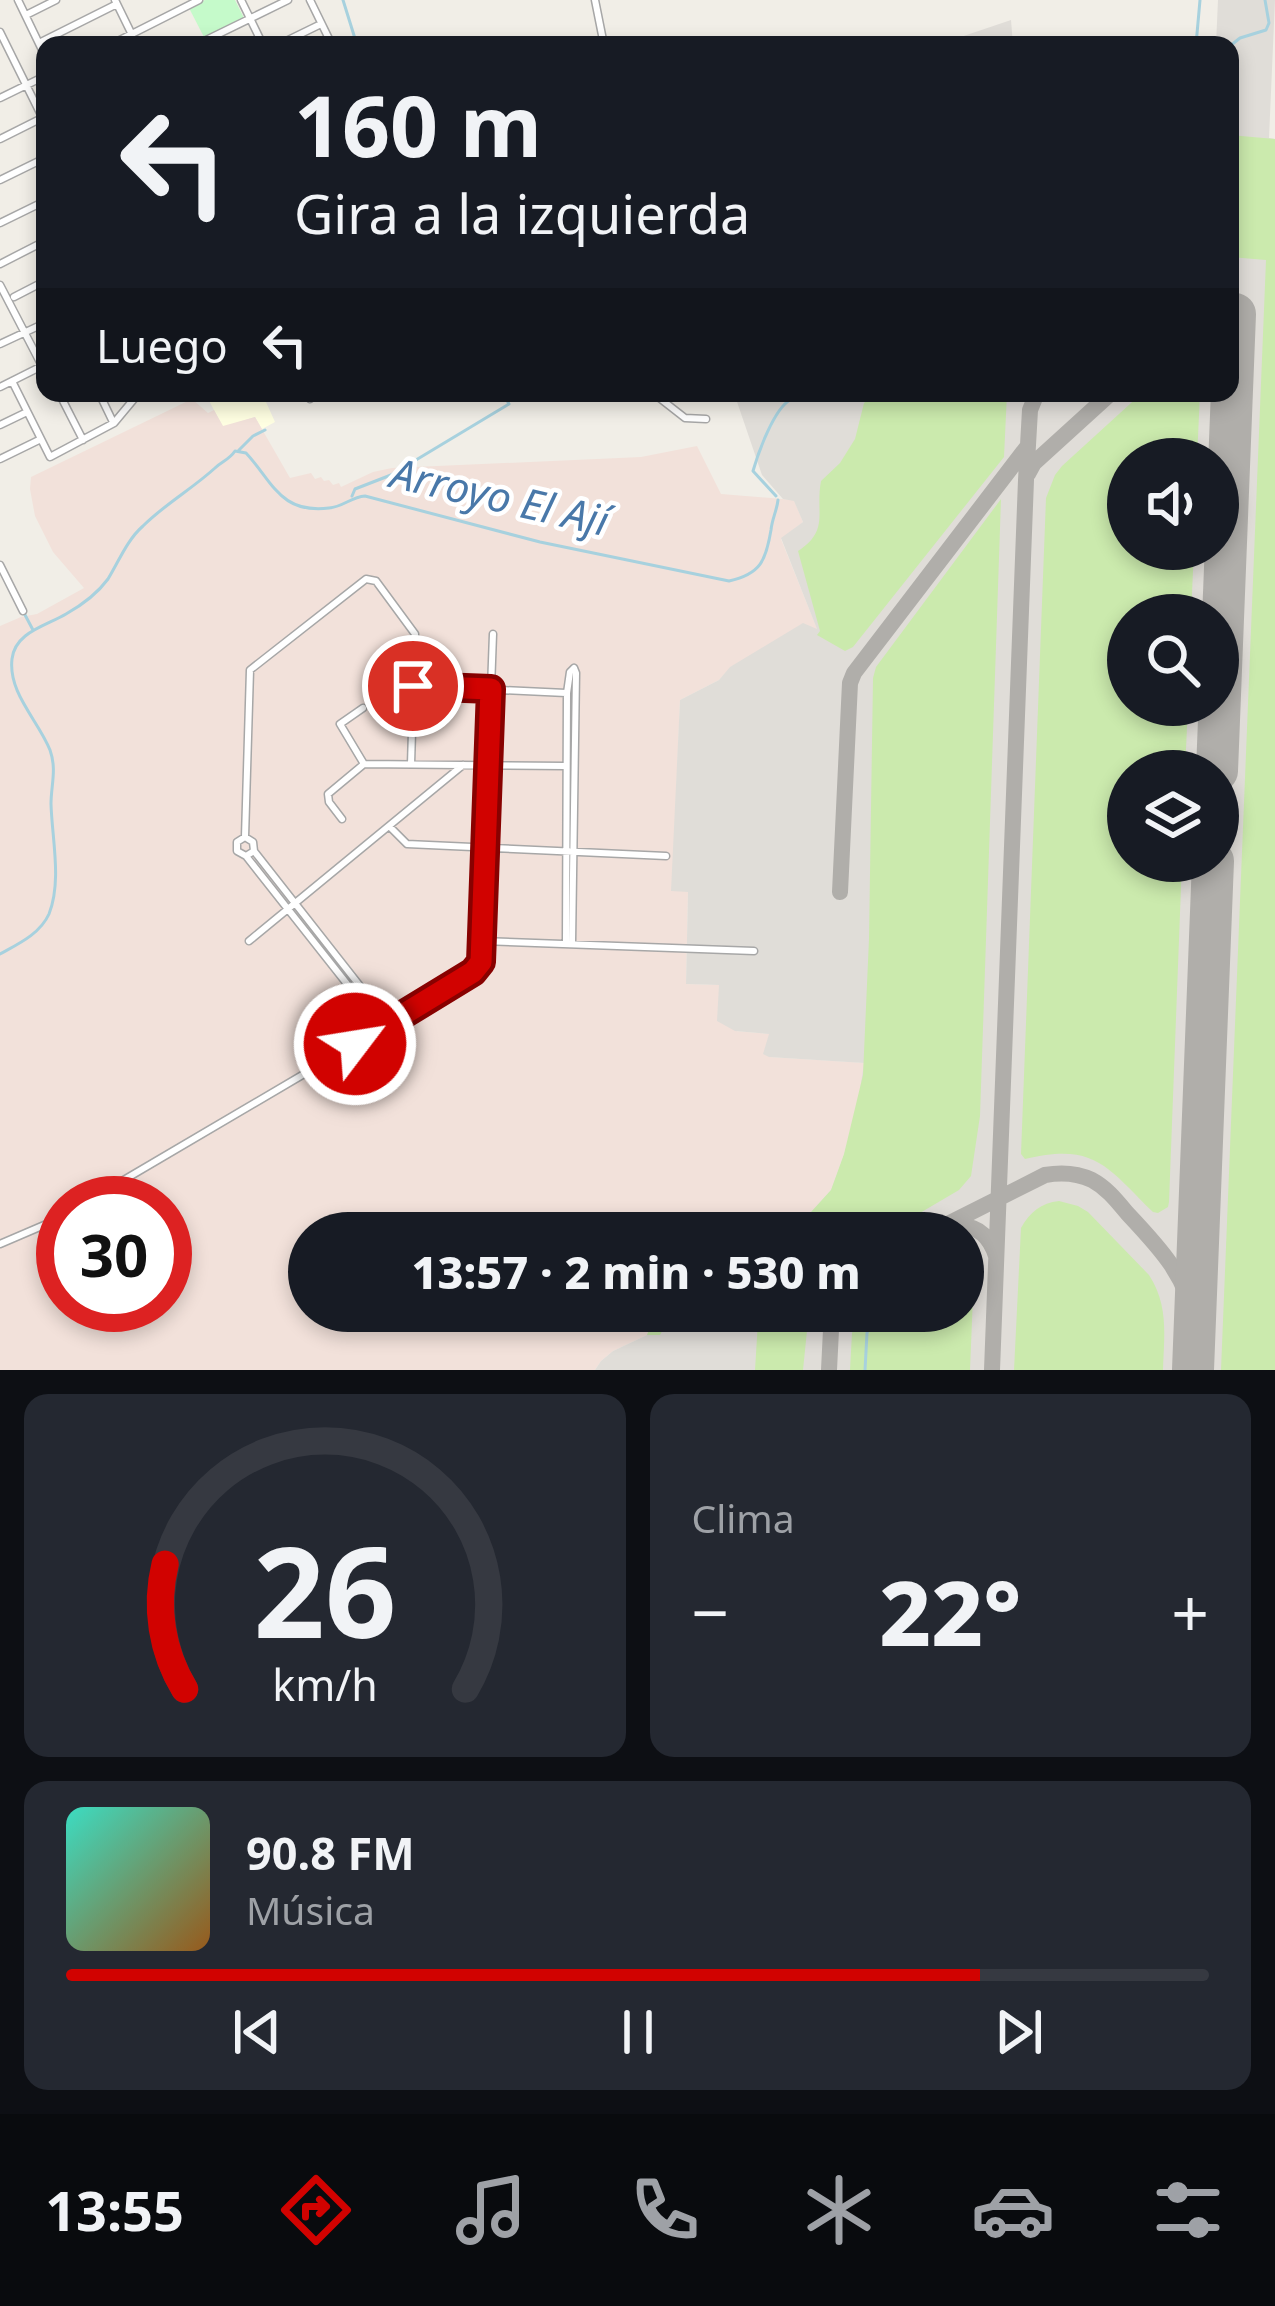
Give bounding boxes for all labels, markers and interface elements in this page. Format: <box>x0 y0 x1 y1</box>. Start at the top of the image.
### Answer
text: 160 m <box>294 67 542 182</box>
icon: left <box>96 84 252 240</box>
text: Gira a la izquierda <box>294 176 750 250</box>
icon: left <box>252 312 318 378</box>
text: Luego <box>96 315 228 376</box>
map controls <box>1107 438 1239 882</box>
button: sound <box>1107 438 1239 570</box>
water label: Arroyo El Ají <box>383 442 620 549</box>
button: search <box>1107 594 1239 726</box>
pin <box>362 635 464 737</box>
icon: arrive <box>380 653 446 719</box>
button: layers <box>1107 750 1239 882</box>
position arrow <box>292 981 418 1107</box>
speed limit sign: 30 <box>36 1176 192 1332</box>
text: 13:57 · 2 min · 530 m <box>411 1241 861 1302</box>
text: Clima <box>692 1491 795 1544</box>
text: 26 <box>253 1505 396 1675</box>
text: 22° <box>879 1550 1021 1672</box>
text: − <box>692 1566 729 1656</box>
text: + <box>1171 1566 1209 1656</box>
text: km/h <box>272 1654 377 1713</box>
text: 90.8 FM <box>246 1822 415 1883</box>
text: Música <box>246 1883 375 1936</box>
icon: previous <box>224 1999 290 2065</box>
icon: pause <box>605 1999 671 2065</box>
icon: next <box>986 1999 1052 2065</box>
icon: directions <box>274 2168 358 2252</box>
icon: music <box>449 2168 533 2252</box>
icon: phone <box>623 2168 707 2252</box>
icon: climate <box>797 2168 881 2252</box>
icon: car <box>971 2168 1055 2252</box>
icon: filters <box>1146 2168 1230 2252</box>
text: 13:55 <box>45 2173 184 2247</box>

